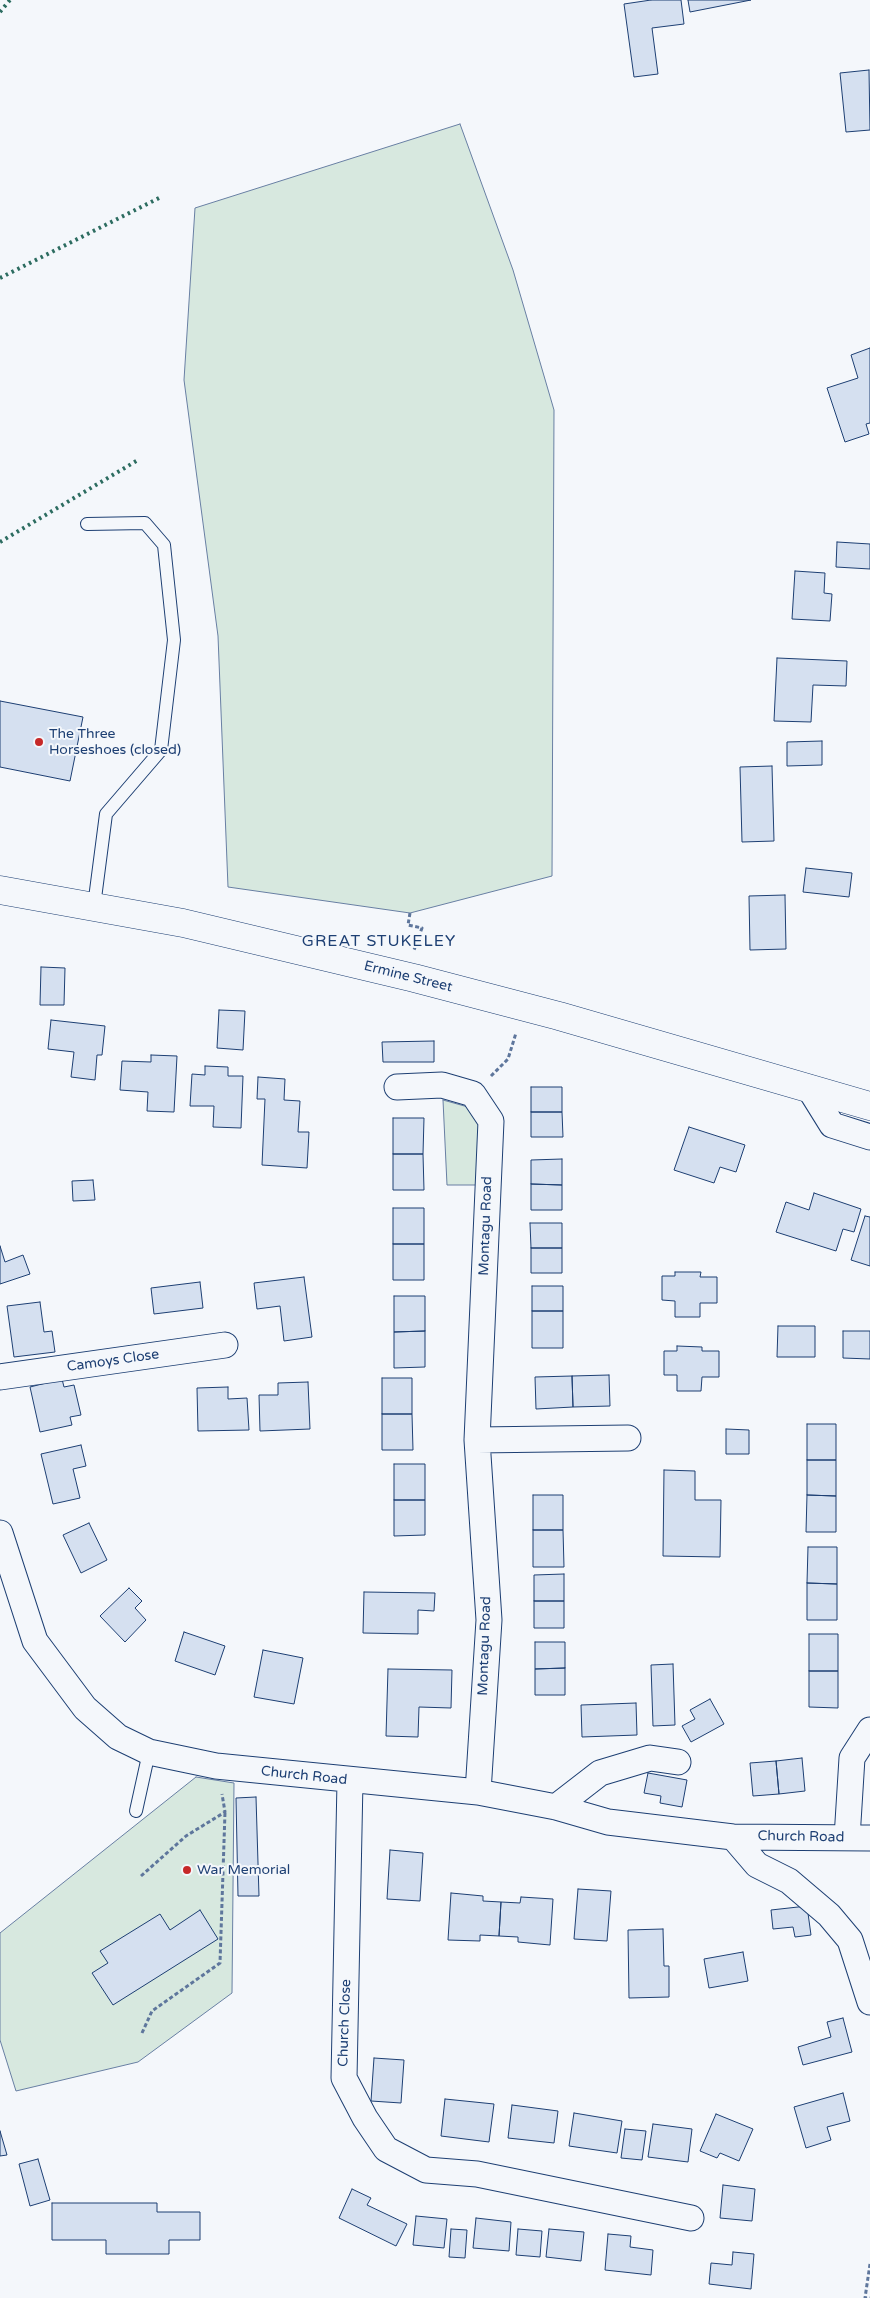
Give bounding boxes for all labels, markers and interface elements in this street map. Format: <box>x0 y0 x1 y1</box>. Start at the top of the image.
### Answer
place label: The Three Horseshoes (closed) <box>49 726 181 759</box>
marker: The Three Horseshoes (closed) <box>33 736 45 748</box>
district label: GREAT STUKELEY <box>300 932 458 952</box>
street label: Ermine Street <box>362 958 454 996</box>
street label: Montagu Road <box>476 1176 496 1276</box>
street label: Camoys Close <box>66 1346 160 1376</box>
street label: Montagu Road <box>475 1596 495 1696</box>
street label: Church Road <box>260 1763 348 1789</box>
street label: Church Road <box>758 1828 844 1846</box>
place label: War Memorial <box>197 1862 290 1878</box>
marker: War Memorial <box>181 1864 193 1876</box>
street label: Church Close <box>335 1979 355 2067</box>

